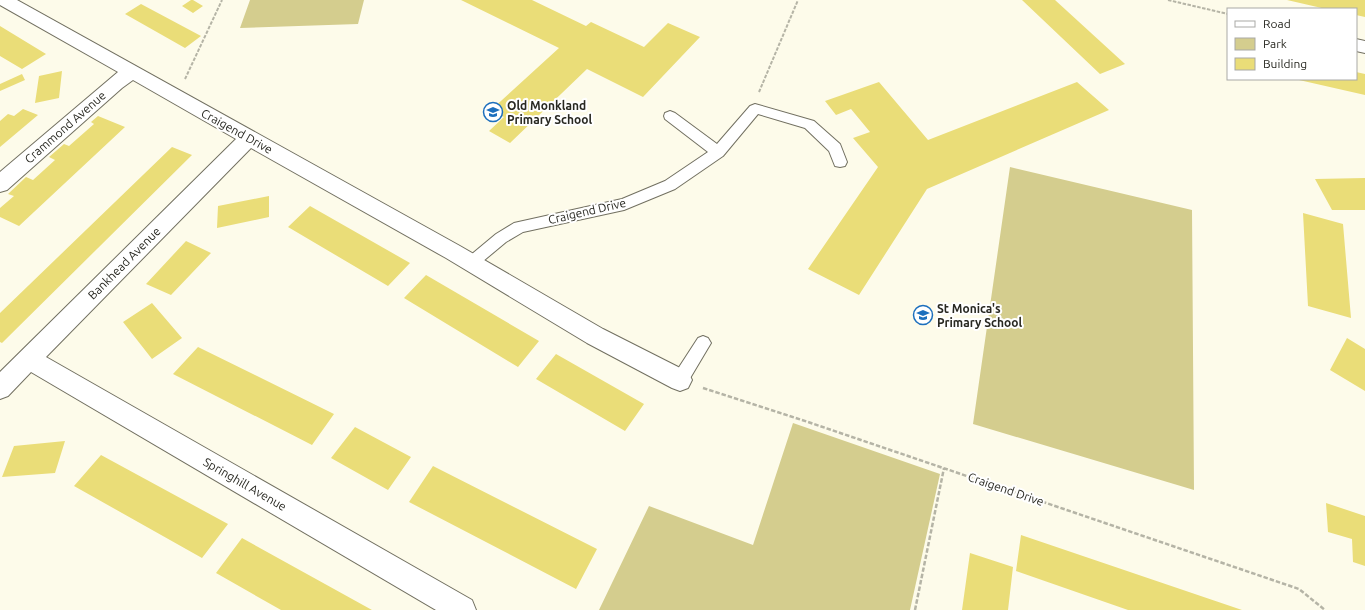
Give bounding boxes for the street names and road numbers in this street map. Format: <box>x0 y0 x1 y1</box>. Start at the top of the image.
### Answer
street label: Crammond Avenue <box>22 88 108 166</box>
street label: Craigend Drive <box>199 106 275 156</box>
street label: Craigend Drive <box>547 196 627 226</box>
street label: Bankhead Avenue <box>85 224 163 302</box>
street label: Springhill Avenue <box>201 455 289 513</box>
street label: Craigend Drive <box>966 470 1046 508</box>

